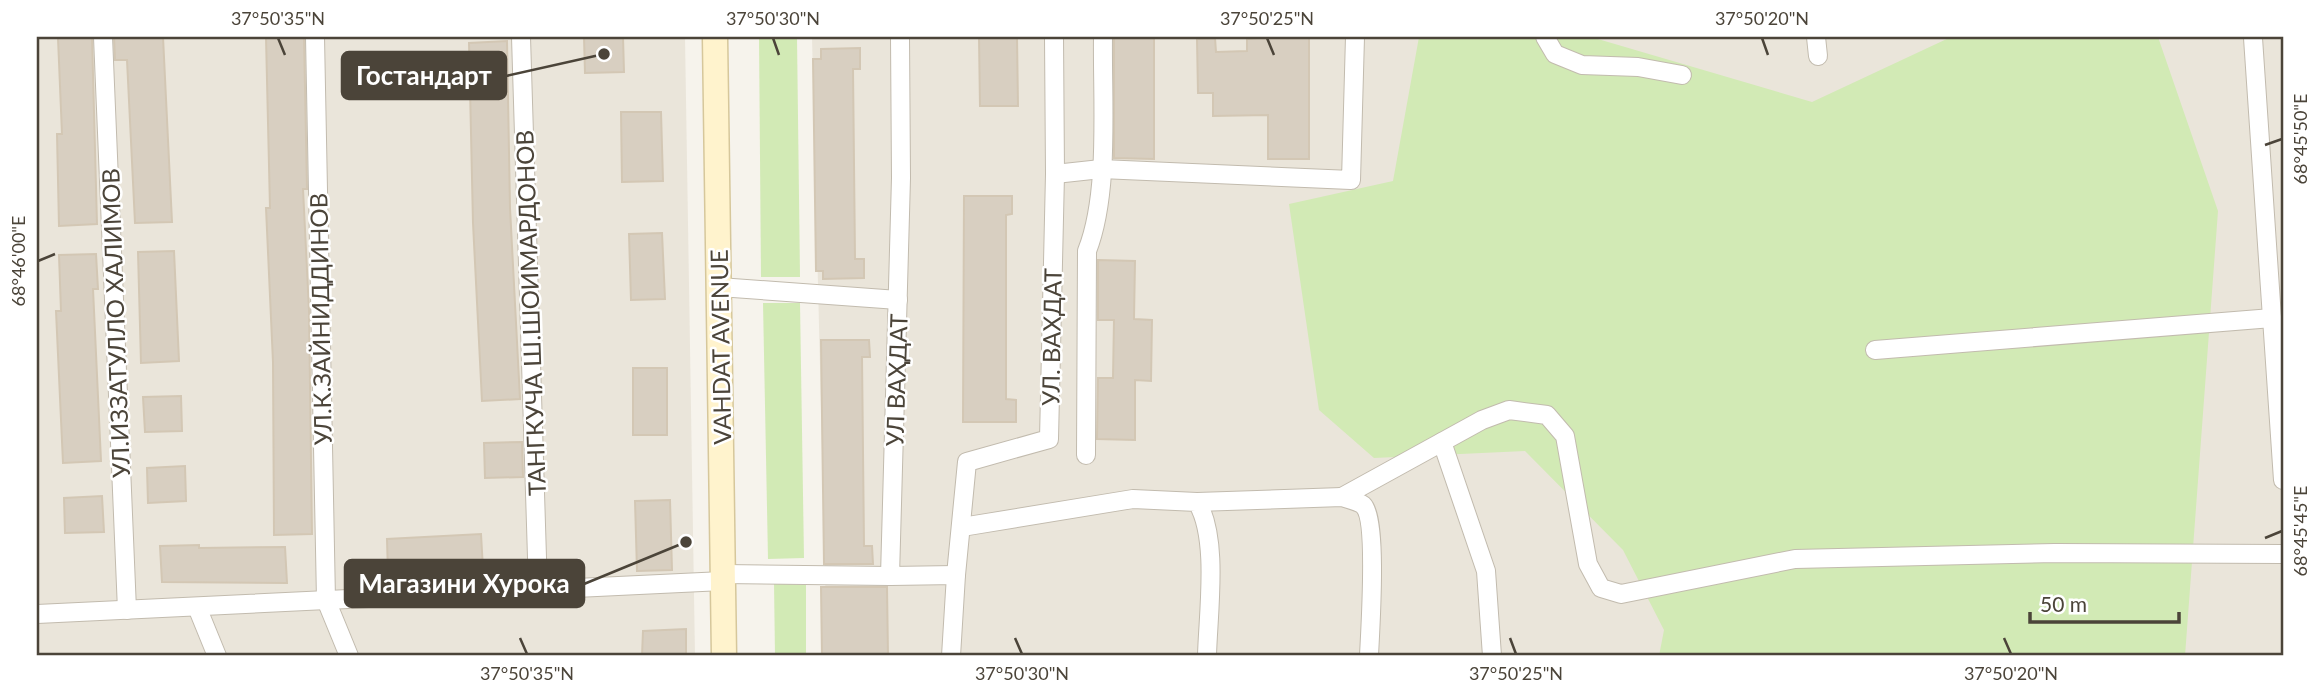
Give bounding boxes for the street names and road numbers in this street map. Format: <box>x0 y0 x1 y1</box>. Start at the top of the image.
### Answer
street label: ТАНГКУЧА Ш.ШОИМАРДОНОВ <box>509 130 551 496</box>
street label: УЛ.ИЗЗАТУЛЛО ХАЛИМОВ <box>95 168 135 478</box>
street label: УЛ.К.ЗАЙНИДДИНОВ <box>303 193 337 445</box>
street label: VAHDAT AVENUE <box>704 249 736 445</box>
street label: УЛ. ВАХДАТ <box>1035 268 1067 406</box>
street label: УЛ ВАҲДАТ <box>879 313 913 447</box>

